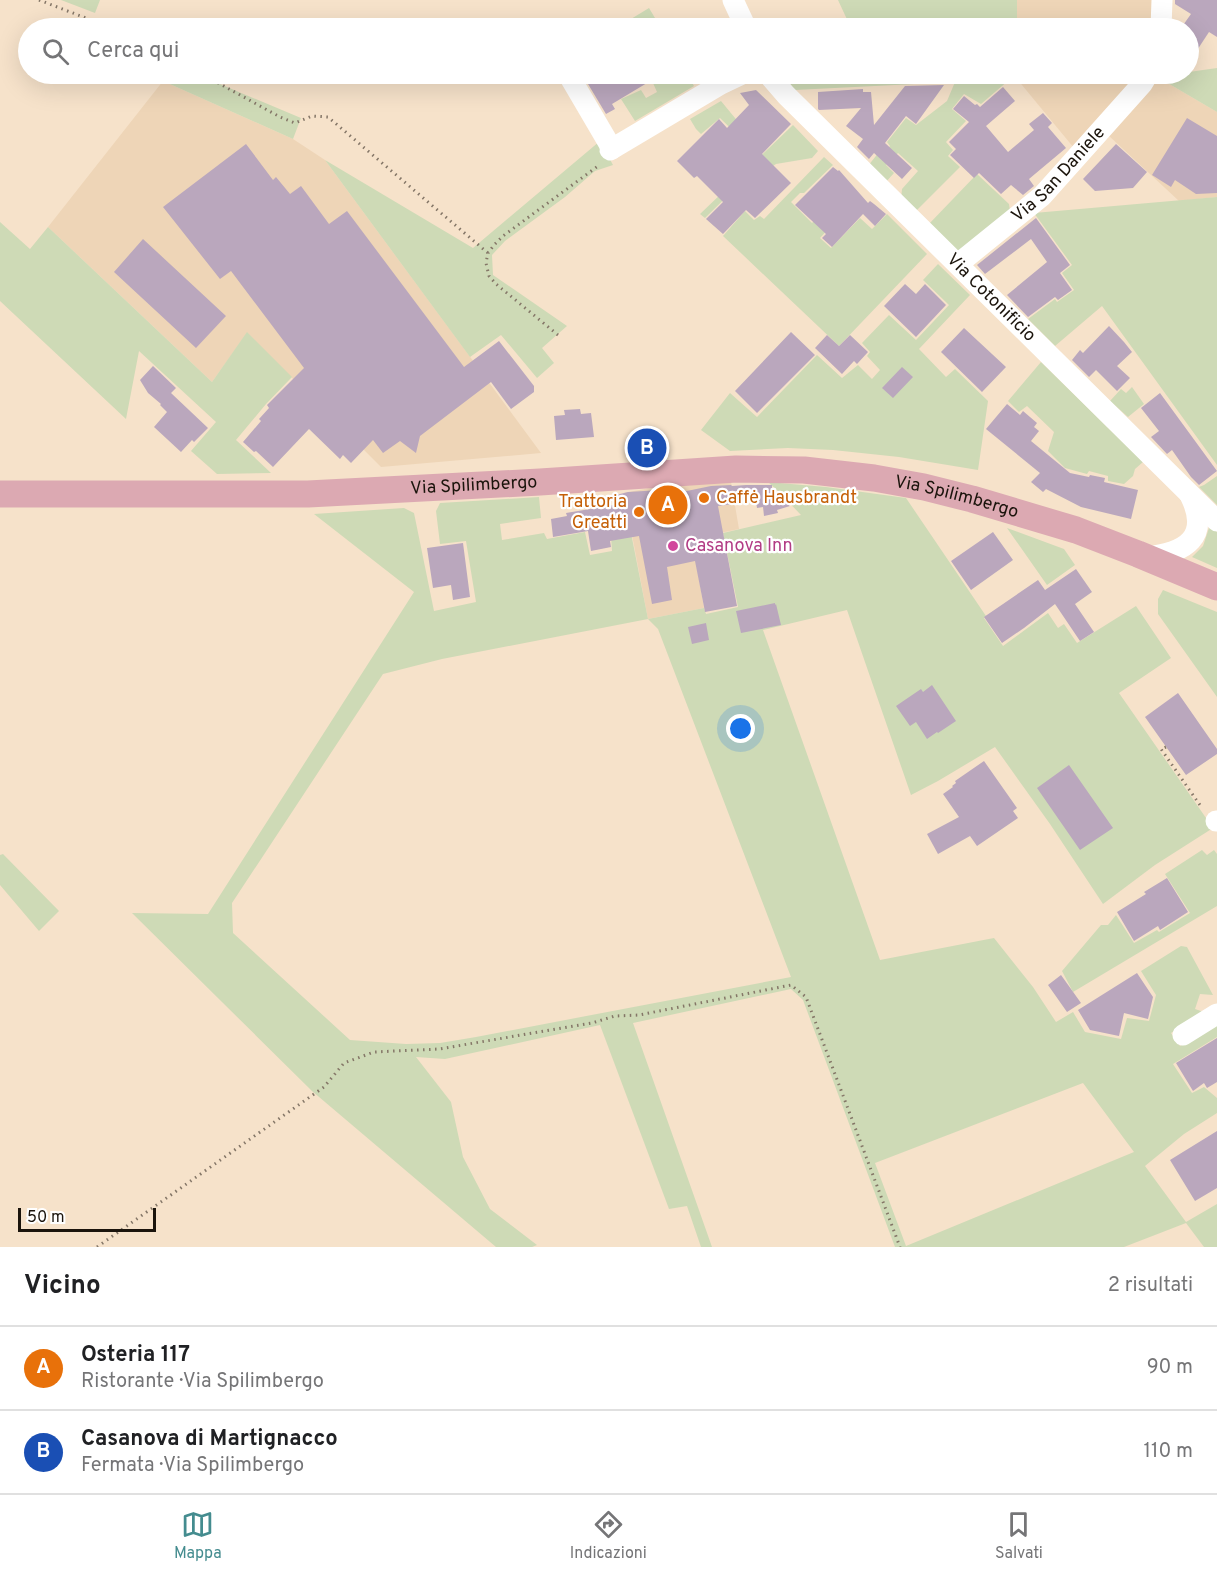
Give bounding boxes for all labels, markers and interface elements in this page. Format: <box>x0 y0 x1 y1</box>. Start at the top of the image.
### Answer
search box <box>18 18 1199 84</box>
icon: search <box>39 35 72 68</box>
text: Cerca qui <box>87 38 179 65</box>
street label: Via San Daniele <box>1007 121 1110 227</box>
street label: Via Cotonificio <box>941 248 1041 347</box>
pin: B <box>628 426 666 470</box>
street label: Via Spilimbergo <box>893 470 1021 524</box>
street label: Via Spilimbergo <box>410 471 538 500</box>
pin: A <box>648 482 688 528</box>
place label: Caffė Hausbrandt <box>716 487 857 510</box>
place label: Trattoria Greatti <box>558 491 627 535</box>
marker: Caffė Hausbrandt <box>697 491 711 505</box>
marker: Trattoria Greatti <box>632 505 646 519</box>
place label: Casanova Inn <box>685 535 793 558</box>
marker: Casanova Inn <box>666 539 680 553</box>
your location <box>726 714 755 743</box>
scale bar <box>18 1205 156 1232</box>
text: 50 m <box>27 1208 65 1228</box>
text: Vicino <box>24 1270 101 1303</box>
text: 2 risultati <box>1108 1273 1193 1299</box>
text: Osteria 117 <box>81 1342 190 1369</box>
text: A <box>36 1355 51 1381</box>
text: 90 m <box>1147 1355 1193 1381</box>
text: Ristorante · Via Spilimbergo <box>81 1369 324 1395</box>
text: Casanova di Martignacco <box>81 1426 338 1453</box>
text: B <box>37 1439 50 1465</box>
text: 110 m <box>1144 1439 1193 1465</box>
text: Fermata · Via Spilimbergo <box>81 1453 304 1479</box>
tab: Mappa <box>174 1508 222 1564</box>
tab: Indicazioni <box>570 1508 647 1564</box>
tab: Salvati <box>995 1508 1043 1564</box>

